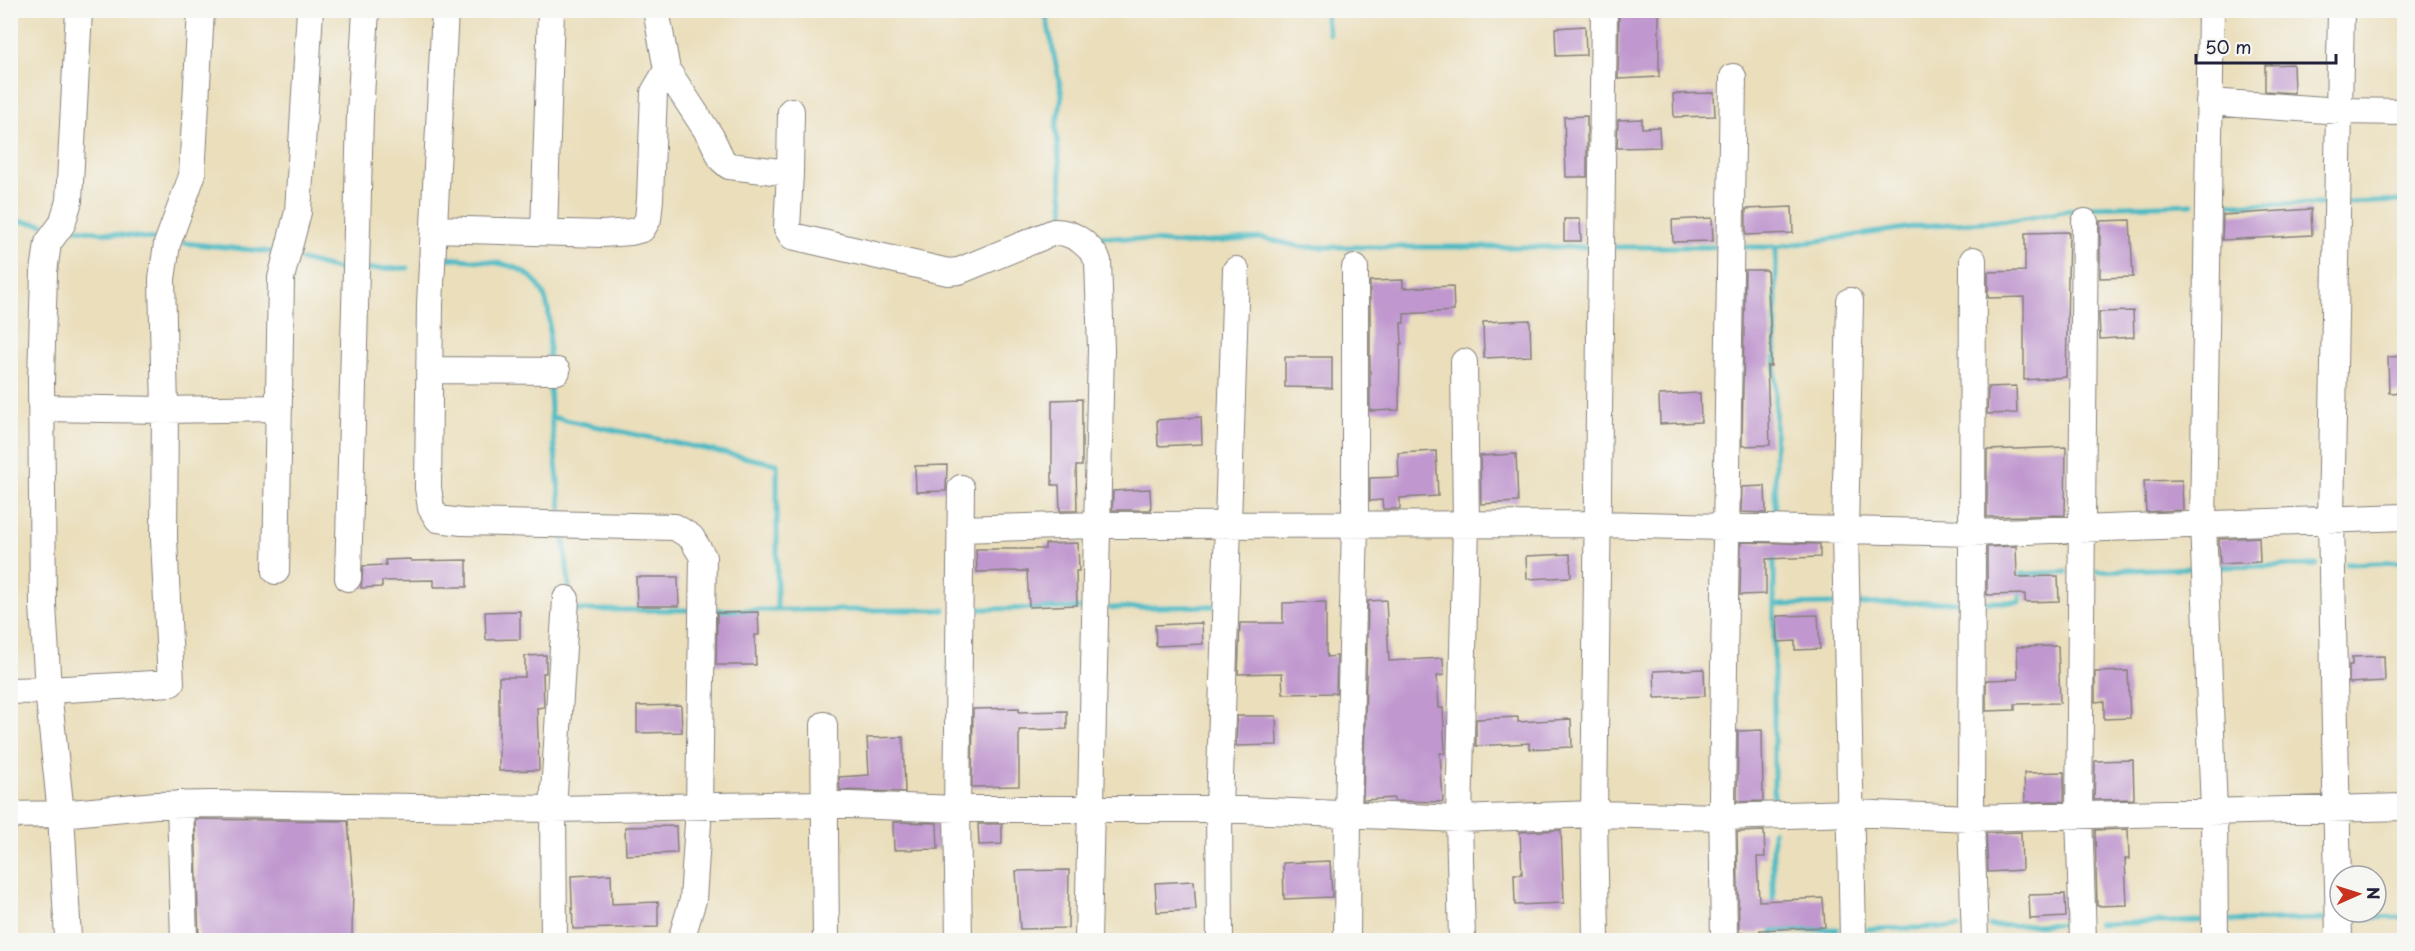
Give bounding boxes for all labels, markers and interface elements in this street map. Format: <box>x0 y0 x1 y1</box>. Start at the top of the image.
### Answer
scale bar <box>2196 27 2336 65</box>
text: 50 m <box>2205 33 2252 60</box>
north arrow <box>2328 864 2388 924</box>
text: N <box>2362 886 2386 900</box>

